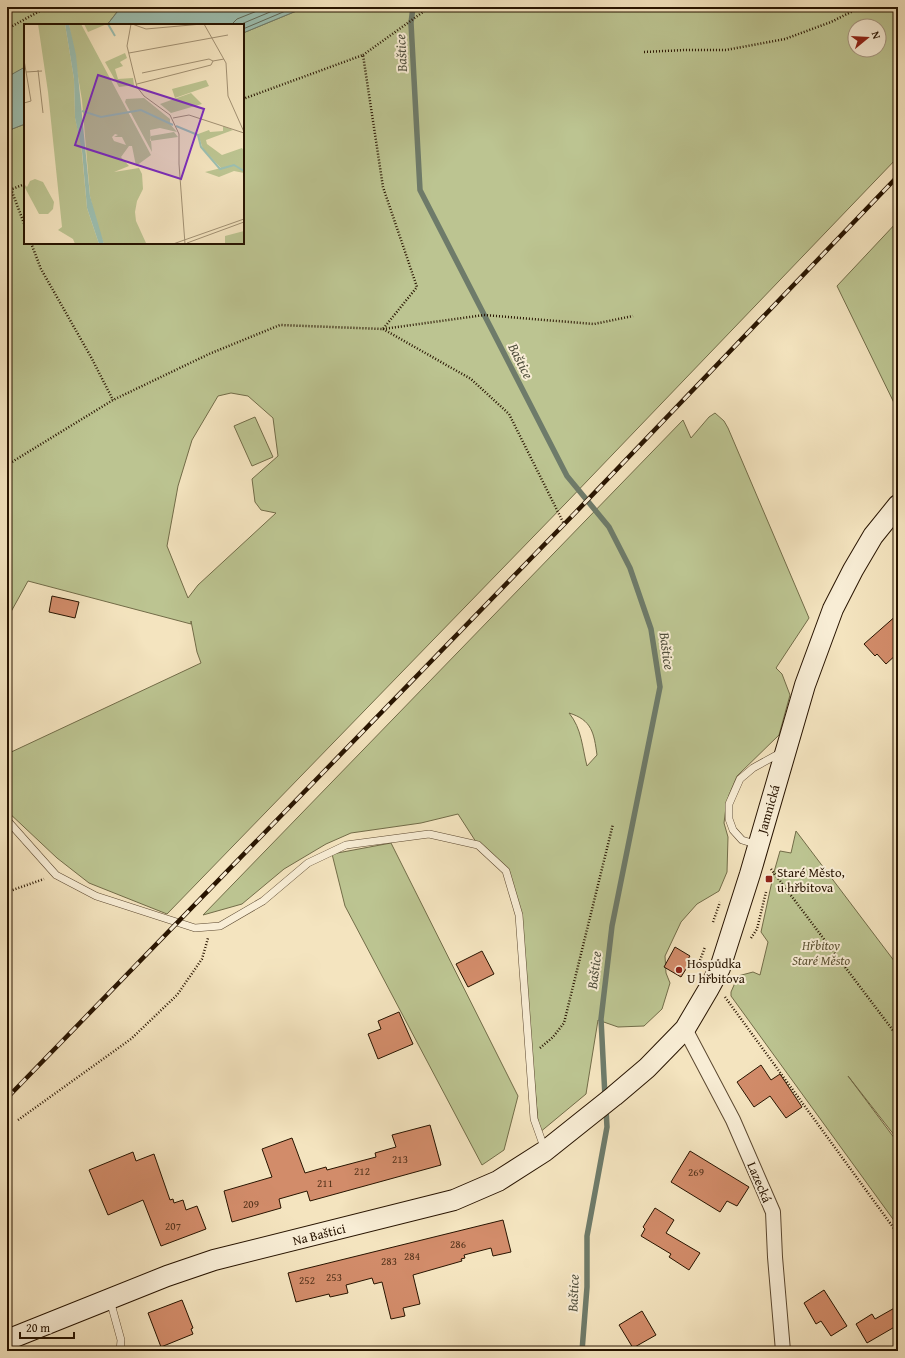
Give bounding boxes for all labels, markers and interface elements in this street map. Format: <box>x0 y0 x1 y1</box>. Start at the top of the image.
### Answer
north arrow <box>847 18 887 58</box>
inset map <box>24 24 244 244</box>
text: N <box>868 29 885 41</box>
water label: Baštice <box>390 33 412 73</box>
water label: Baštice <box>503 339 539 383</box>
water label: Baštice <box>654 630 680 671</box>
street label: Jamnická <box>752 782 785 838</box>
place label: Staré Město, u hřbitova <box>777 863 845 897</box>
marker: Staré Město, u hřbitova <box>764 874 774 884</box>
park label: Hřbitov Staré Město <box>792 936 850 970</box>
water label: Baštice <box>582 950 606 991</box>
place label: Hospůdka U hřbitova <box>687 954 746 988</box>
marker: Hospůdka U hřbitova <box>674 965 684 975</box>
house number: 213 <box>392 1151 408 1167</box>
street label: Lazecká <box>742 1159 777 1206</box>
house number: 212 <box>354 1163 370 1179</box>
house number: 269 <box>688 1164 704 1180</box>
house number: 211 <box>317 1175 333 1191</box>
house number: 209 <box>243 1196 259 1212</box>
house number: 207 <box>165 1218 181 1234</box>
street label: Na Baštici <box>291 1219 348 1250</box>
house number: 286 <box>450 1236 466 1252</box>
house number: 284 <box>404 1248 420 1264</box>
house number: 283 <box>381 1253 397 1269</box>
house number: 253 <box>326 1269 342 1285</box>
house number: 252 <box>299 1272 315 1288</box>
water label: Baštice <box>562 1273 584 1313</box>
scale bar <box>20 1314 74 1340</box>
text: 20 m <box>26 1319 50 1336</box>

